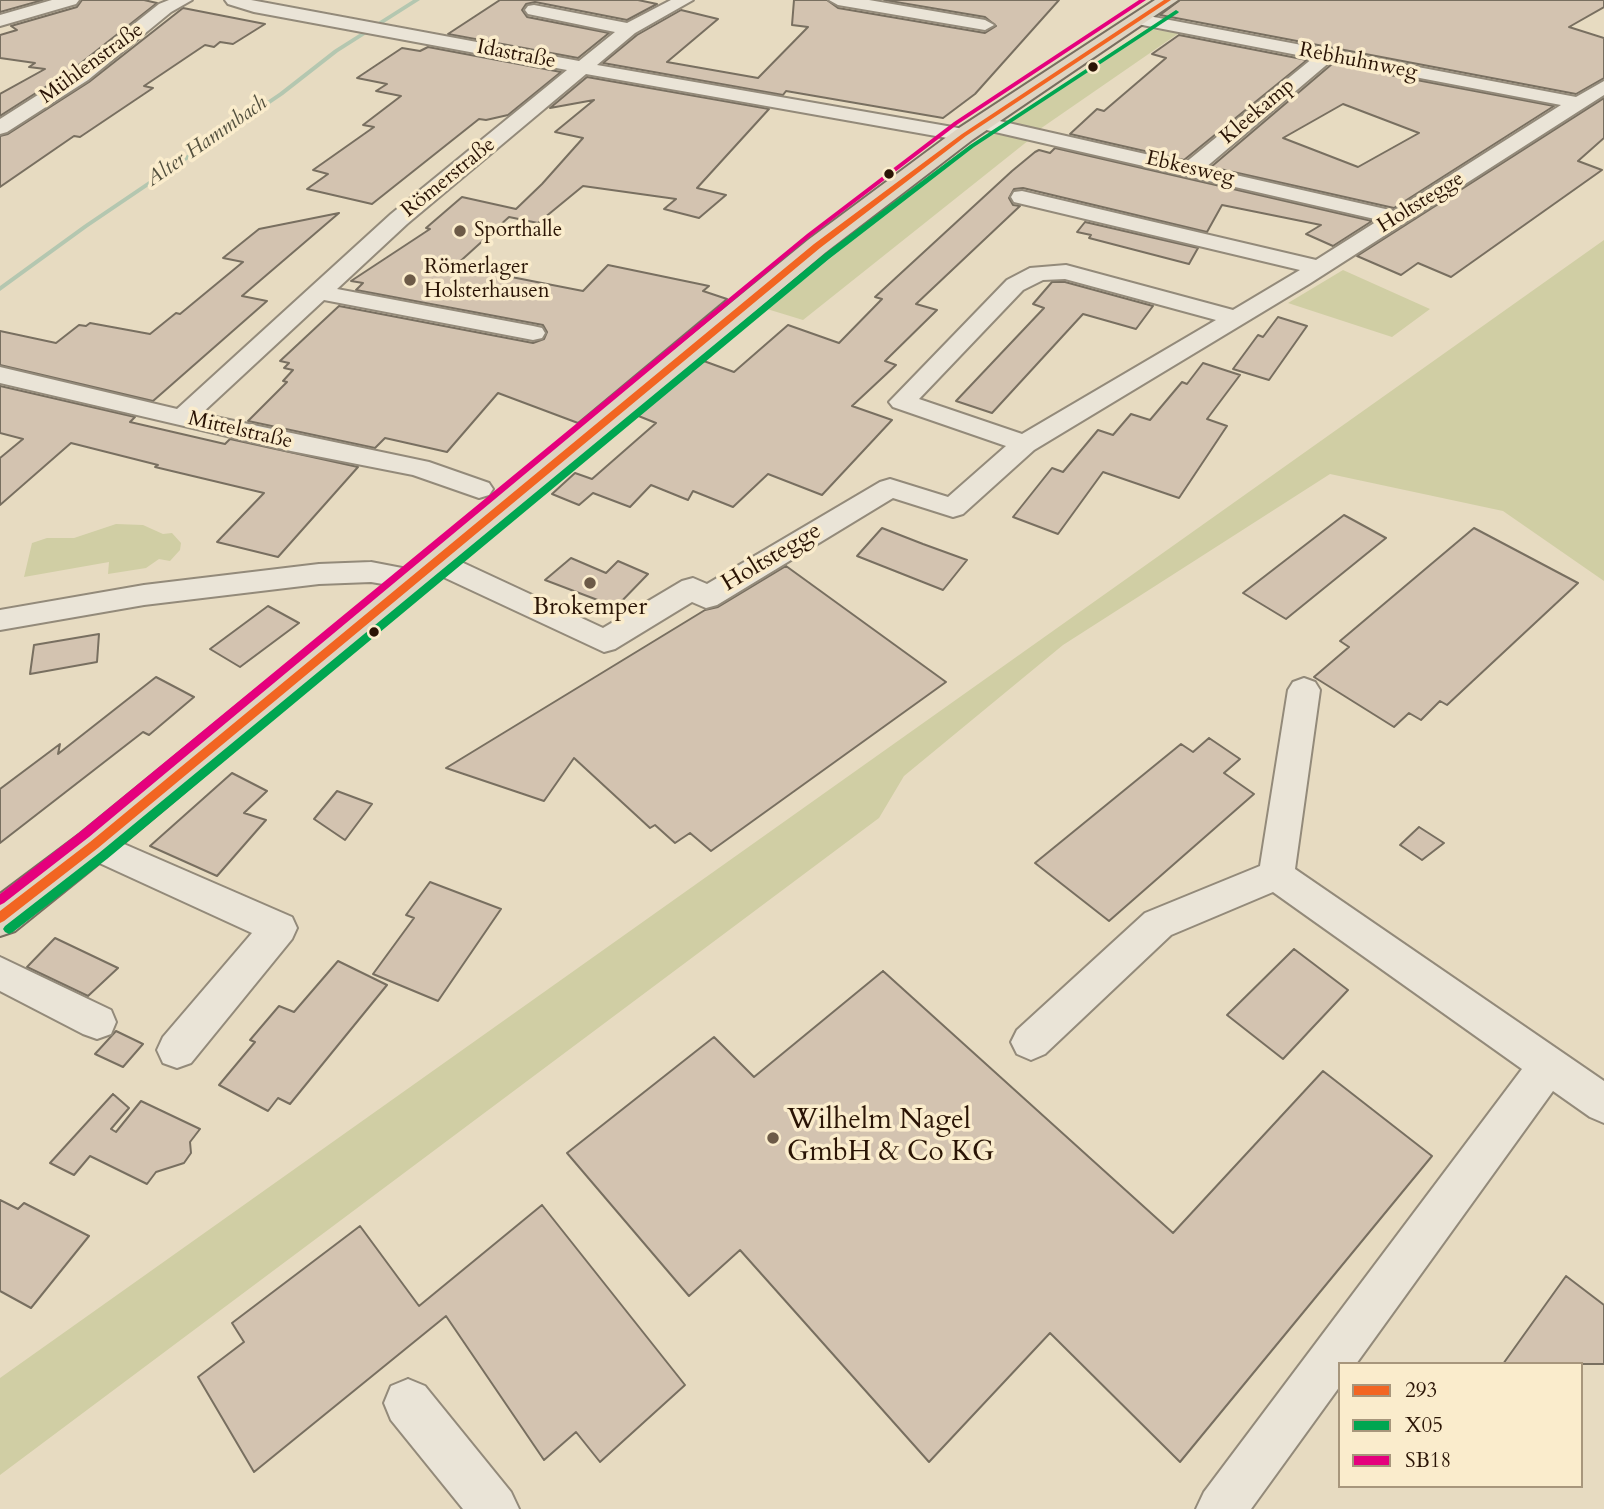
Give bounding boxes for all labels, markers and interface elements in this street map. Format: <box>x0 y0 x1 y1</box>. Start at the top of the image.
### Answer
street label: Mühlenstraße <box>35 18 149 110</box>
street label: Idastraße <box>474 35 558 75</box>
street label: Rebhuhnweg <box>1297 38 1419 86</box>
unlabelled marker <box>1086 60 1100 74</box>
street label: Kleekamp <box>1216 74 1300 150</box>
water label: Alter Hammbach <box>142 91 272 193</box>
street label: Römerstraße <box>397 133 501 223</box>
street label: Ebkesweg <box>1143 147 1237 191</box>
unlabelled marker <box>882 167 896 181</box>
street label: Holtstegge <box>1373 167 1469 239</box>
place label: Sporthalle <box>474 218 562 244</box>
marker: Sporthalle <box>452 223 468 239</box>
place label: Römerlager Holsterhausen <box>424 255 550 305</box>
marker: Römerlager Holsterhausen <box>402 272 418 288</box>
street label: Mittelstraße <box>185 407 295 455</box>
street label: Holtstegge <box>717 517 827 599</box>
marker: Brokemper <box>582 575 598 591</box>
place label: Brokemper <box>533 594 647 622</box>
unlabelled marker <box>367 625 381 639</box>
place label: Wilhelm Nagel GmbH & Co KG <box>787 1105 994 1171</box>
marker: Wilhelm Nagel GmbH & Co KG <box>765 1130 781 1146</box>
legend <box>1338 1362 1583 1488</box>
text: 293 <box>1405 1376 1437 1405</box>
text: X05 <box>1405 1411 1443 1440</box>
text: SB18 <box>1405 1446 1451 1475</box>

